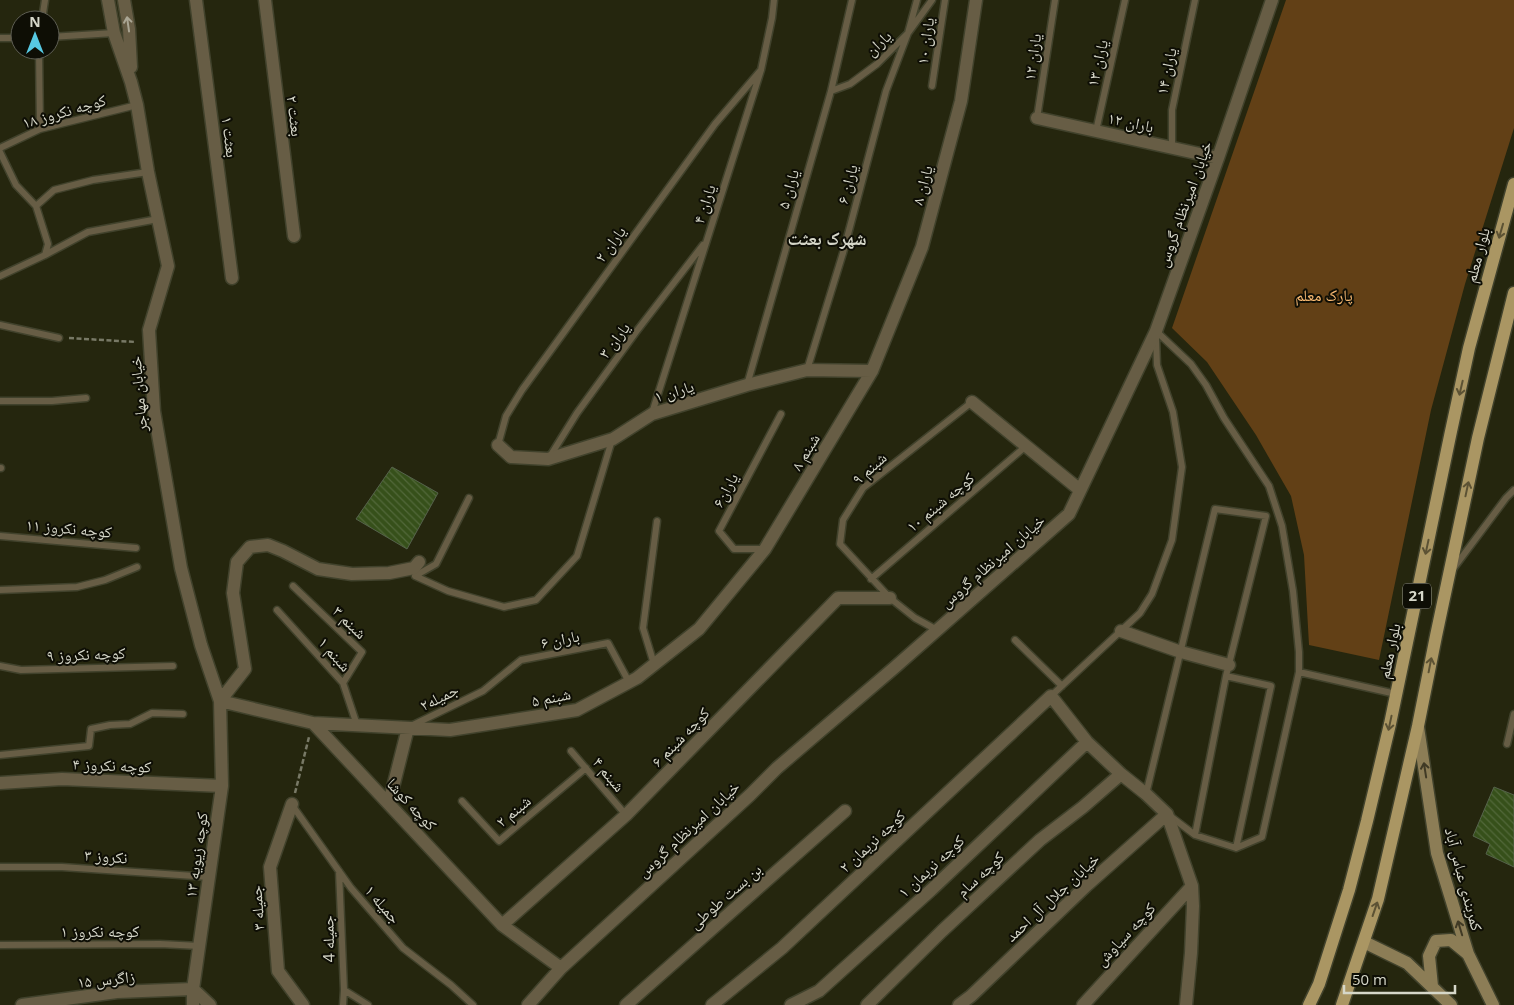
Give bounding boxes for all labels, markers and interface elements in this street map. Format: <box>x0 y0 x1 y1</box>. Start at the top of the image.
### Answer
north arrow <box>10 10 60 60</box>
text: N <box>29 12 41 31</box>
one-way arrow <box>123 16 133 32</box>
street label: یاران ۱۰ <box>911 16 939 66</box>
street label: یاران <box>860 25 896 61</box>
street label: یاران ۱۲ <box>1018 32 1046 82</box>
street label: یاران ۱۳ <box>1081 37 1113 89</box>
street label: یاران ۱۴ <box>1150 46 1182 96</box>
street label: کوچه نکروز ۱۸ <box>20 88 109 133</box>
street label: بعثت ۲ <box>282 94 308 138</box>
street label: باران ۱۲ <box>1106 106 1156 138</box>
street label: بعثت ۱ <box>217 115 243 159</box>
street label: خیابان امیرنظام گروس <box>1151 138 1217 270</box>
street label: یاران ۶ <box>831 162 863 206</box>
street label: یاران ۸ <box>906 163 938 207</box>
street label: یاران ۵ <box>772 167 804 211</box>
street label: یاران ۴ <box>687 181 721 227</box>
street label: یاران ۲ <box>589 221 631 267</box>
one-way arrow <box>1495 222 1505 238</box>
street label: بلوار معلم <box>1459 225 1495 285</box>
district label: شهرک بعثت <box>787 226 867 250</box>
park label: پارک معلم <box>1295 284 1353 306</box>
street label: یاران ۳ <box>593 317 635 363</box>
street label: خیابان مهاجر <box>124 355 152 434</box>
street label: یاران ۱ <box>652 375 696 407</box>
one-way arrow <box>1455 380 1465 396</box>
street label: شبنم ۸ <box>785 429 825 475</box>
street label: شبنم ۹ <box>847 447 891 489</box>
street label: کوچه شبنم ۱۰ <box>901 467 979 537</box>
street label: یاران۶ <box>707 469 743 511</box>
one-way arrow <box>1463 482 1472 498</box>
street label: خیابان امیرنظام گروس <box>935 509 1049 613</box>
street label: کوچه نکروز ۱۱ <box>25 513 113 543</box>
one-way arrow <box>1422 539 1431 555</box>
road number: 21 <box>1403 584 1431 608</box>
street label: شبنم ۳ <box>328 600 372 644</box>
street label: بلوار معلم <box>1372 621 1406 681</box>
street label: باران ۶ <box>539 624 581 654</box>
street label: شبنم ۱ <box>314 632 356 676</box>
street label: کوچه نکروز ۹ <box>46 642 126 666</box>
one-way arrow <box>1426 658 1435 674</box>
street label: جمیله۲ <box>416 678 462 716</box>
street label: شبنم ۵ <box>529 682 573 712</box>
street label: کوچه شبنم ۶ <box>646 702 714 772</box>
one-way arrow <box>1385 715 1394 731</box>
street label: شبنم ۴ <box>588 752 630 796</box>
street label: کوچه نکروز ۴ <box>72 753 152 777</box>
one-way arrow <box>1420 762 1430 778</box>
street label: کوچه کوشا <box>382 773 442 835</box>
street label: خیابان امیرنظام گروس <box>632 776 744 882</box>
street label: شبنم ۲ <box>491 790 535 832</box>
street label: کوچه نریمان ۲ <box>834 804 910 877</box>
street label: کوچه زیویه ۱۳ <box>179 810 213 899</box>
street label: کمربندی عباس آباد <box>1440 825 1488 934</box>
street label: کوچه نریمان ۱ <box>893 829 969 902</box>
street label: نکروز ۳ <box>84 844 128 868</box>
street label: کوچه سام <box>951 846 1009 902</box>
street label: خیابان جلال آل احمد <box>1000 848 1104 946</box>
street label: بن بست طوطی <box>684 858 766 934</box>
street label: جمیله ۱ <box>360 880 406 928</box>
street label: جمیله ۳ <box>244 885 270 931</box>
street label: کوچه سیاوش <box>1090 897 1160 971</box>
one-way arrow <box>1371 902 1380 918</box>
street label: جمیله 4 <box>316 915 340 963</box>
street label: کوچه نکروز ۱ <box>61 920 140 942</box>
one-way arrow <box>1455 921 1465 937</box>
scale bar <box>1344 962 1455 994</box>
street label: زاگرس ۱۵ <box>76 965 136 993</box>
text: 50 m <box>1352 969 1387 989</box>

